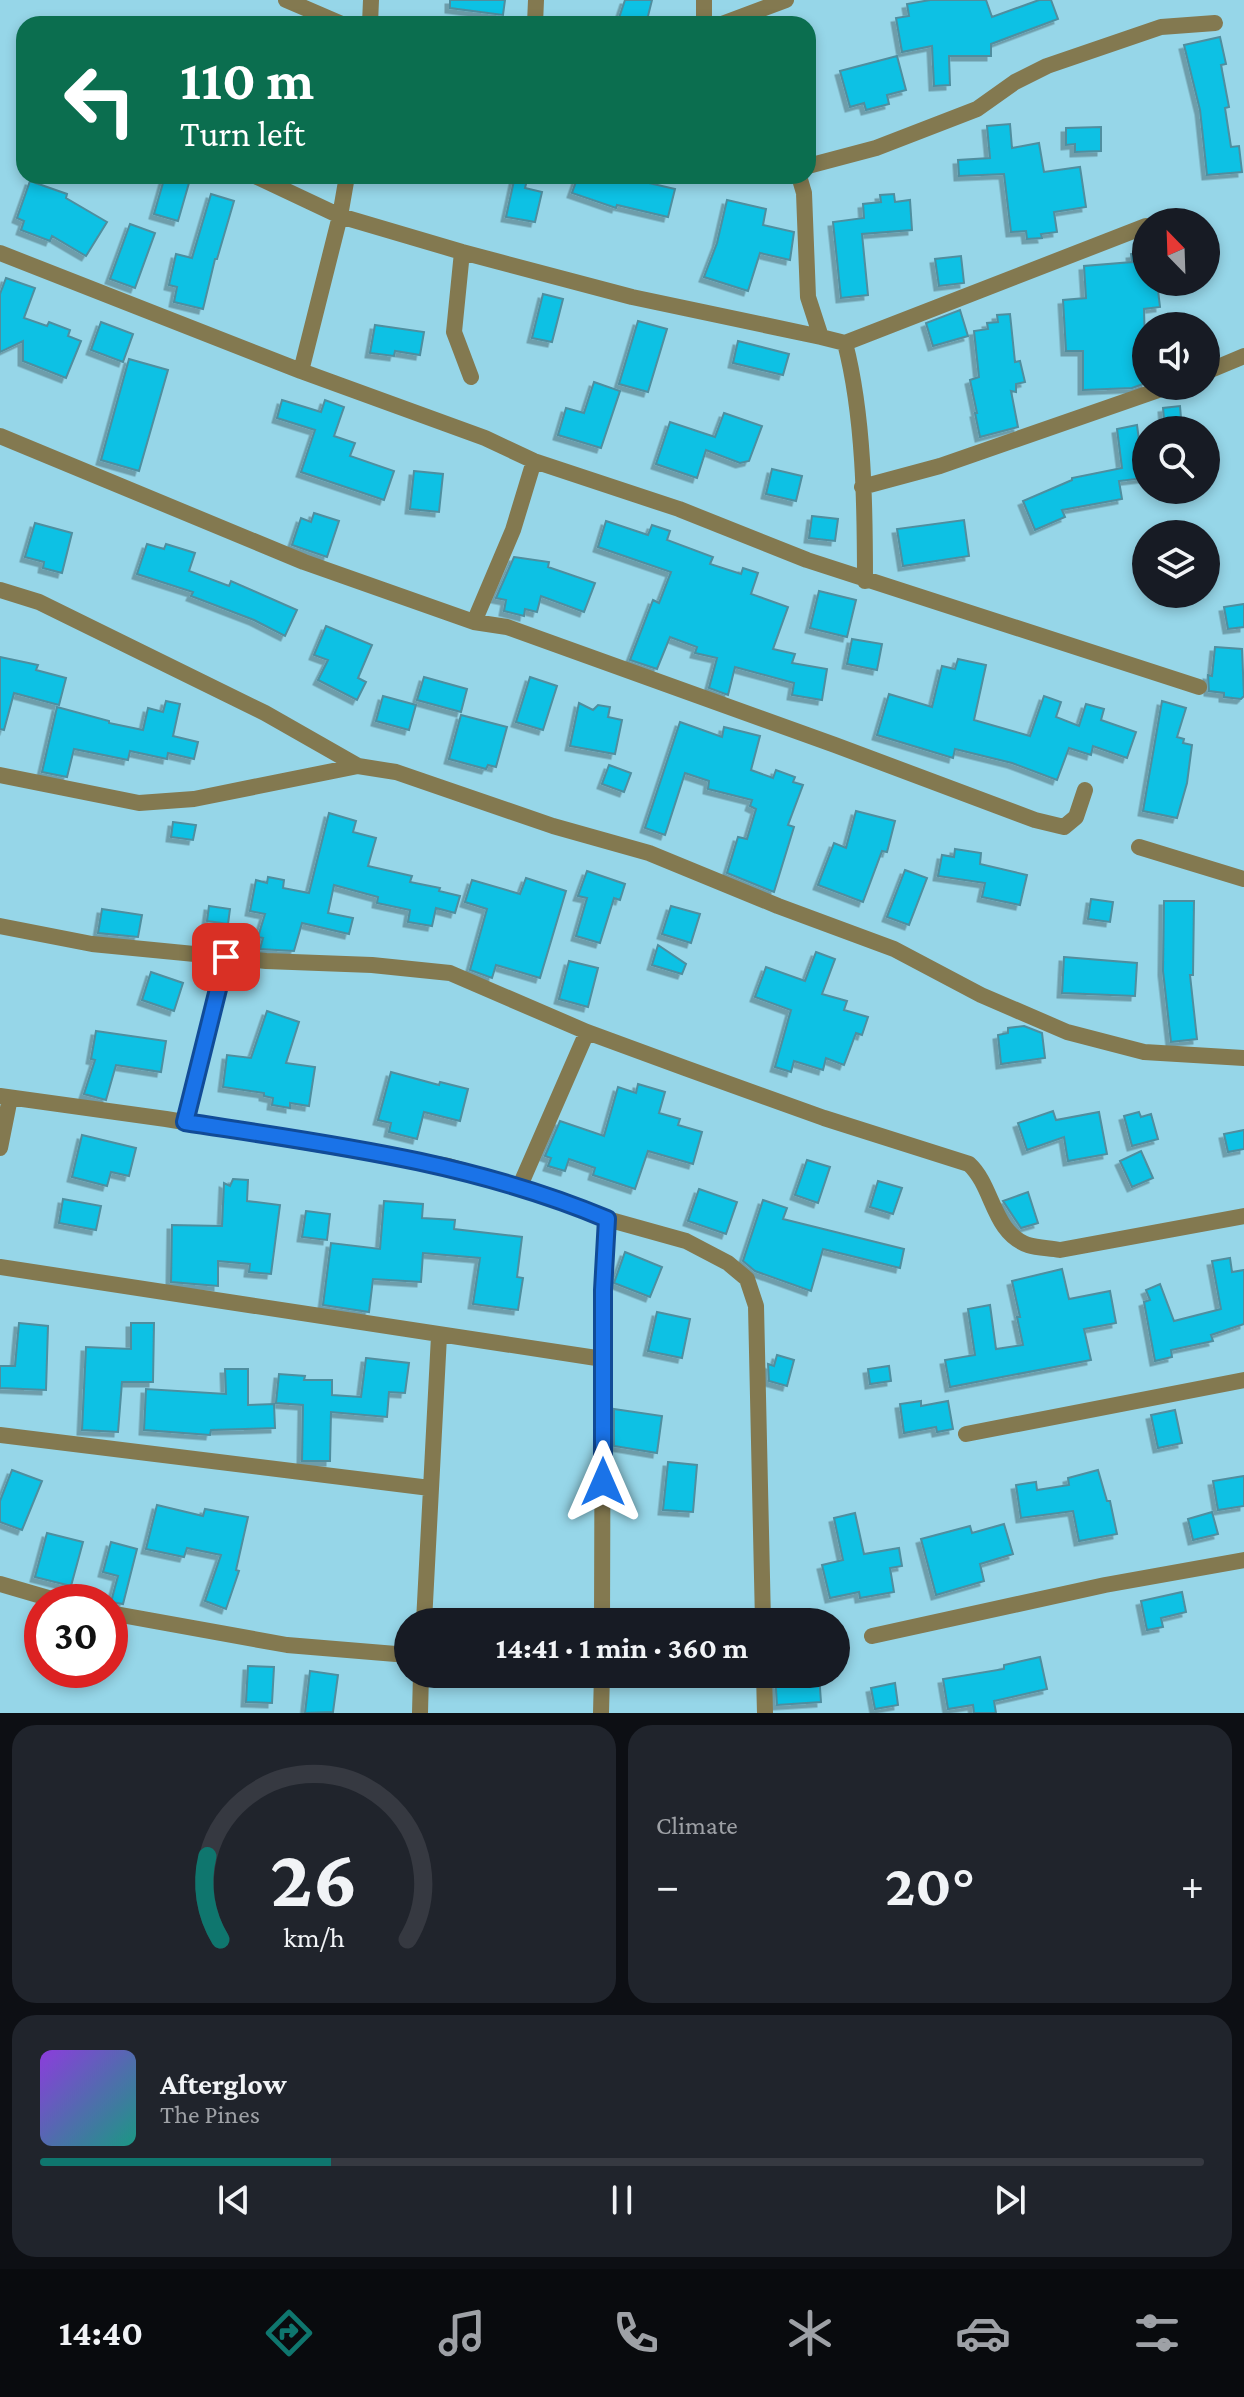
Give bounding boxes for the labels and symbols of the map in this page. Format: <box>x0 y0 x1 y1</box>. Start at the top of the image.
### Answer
north arrow <box>1132 208 1220 296</box>
pin <box>192 923 260 991</box>
position arrow <box>561 1440 645 1524</box>
speed limit sign: 30 <box>24 1584 128 1688</box>

